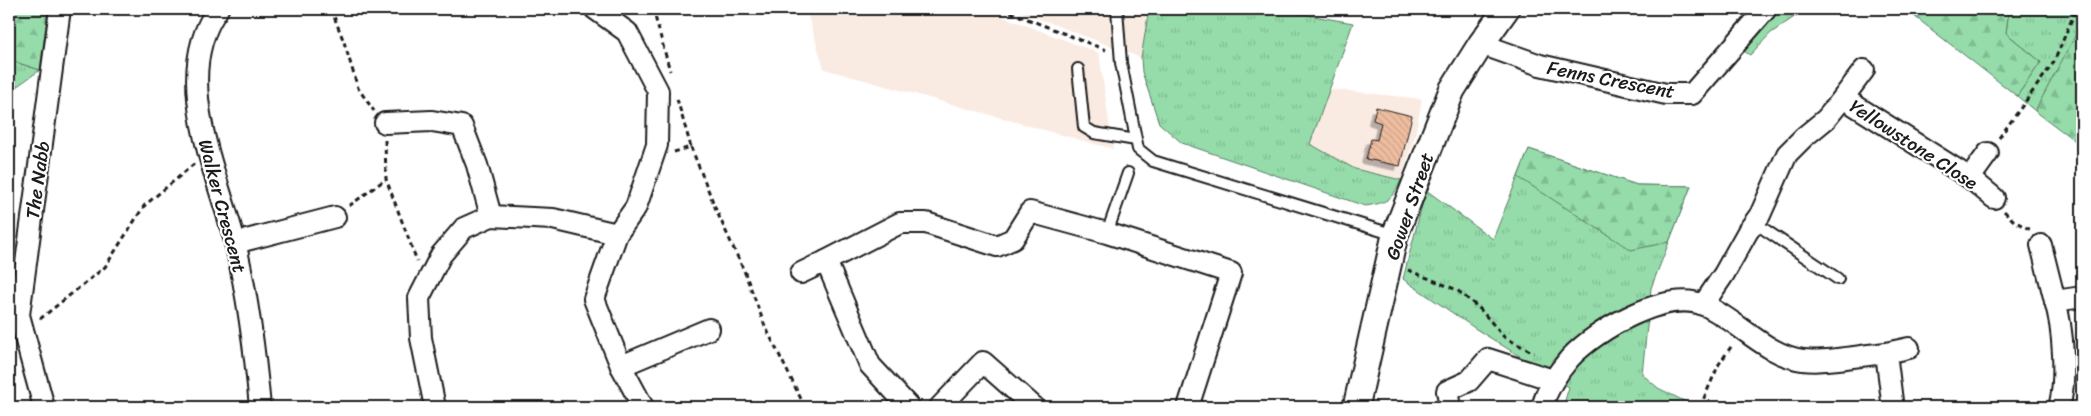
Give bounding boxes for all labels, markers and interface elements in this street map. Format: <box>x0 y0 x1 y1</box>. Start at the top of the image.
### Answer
street label: Fenns Crescent <box>1544 51 1678 108</box>
street label: Yellowstone Close <box>1843 90 1985 199</box>
street label: Walker Crescent <box>189 135 256 277</box>
street label: The Nabb <box>16 139 59 221</box>
street label: Gower Street <box>1376 148 1443 264</box>

